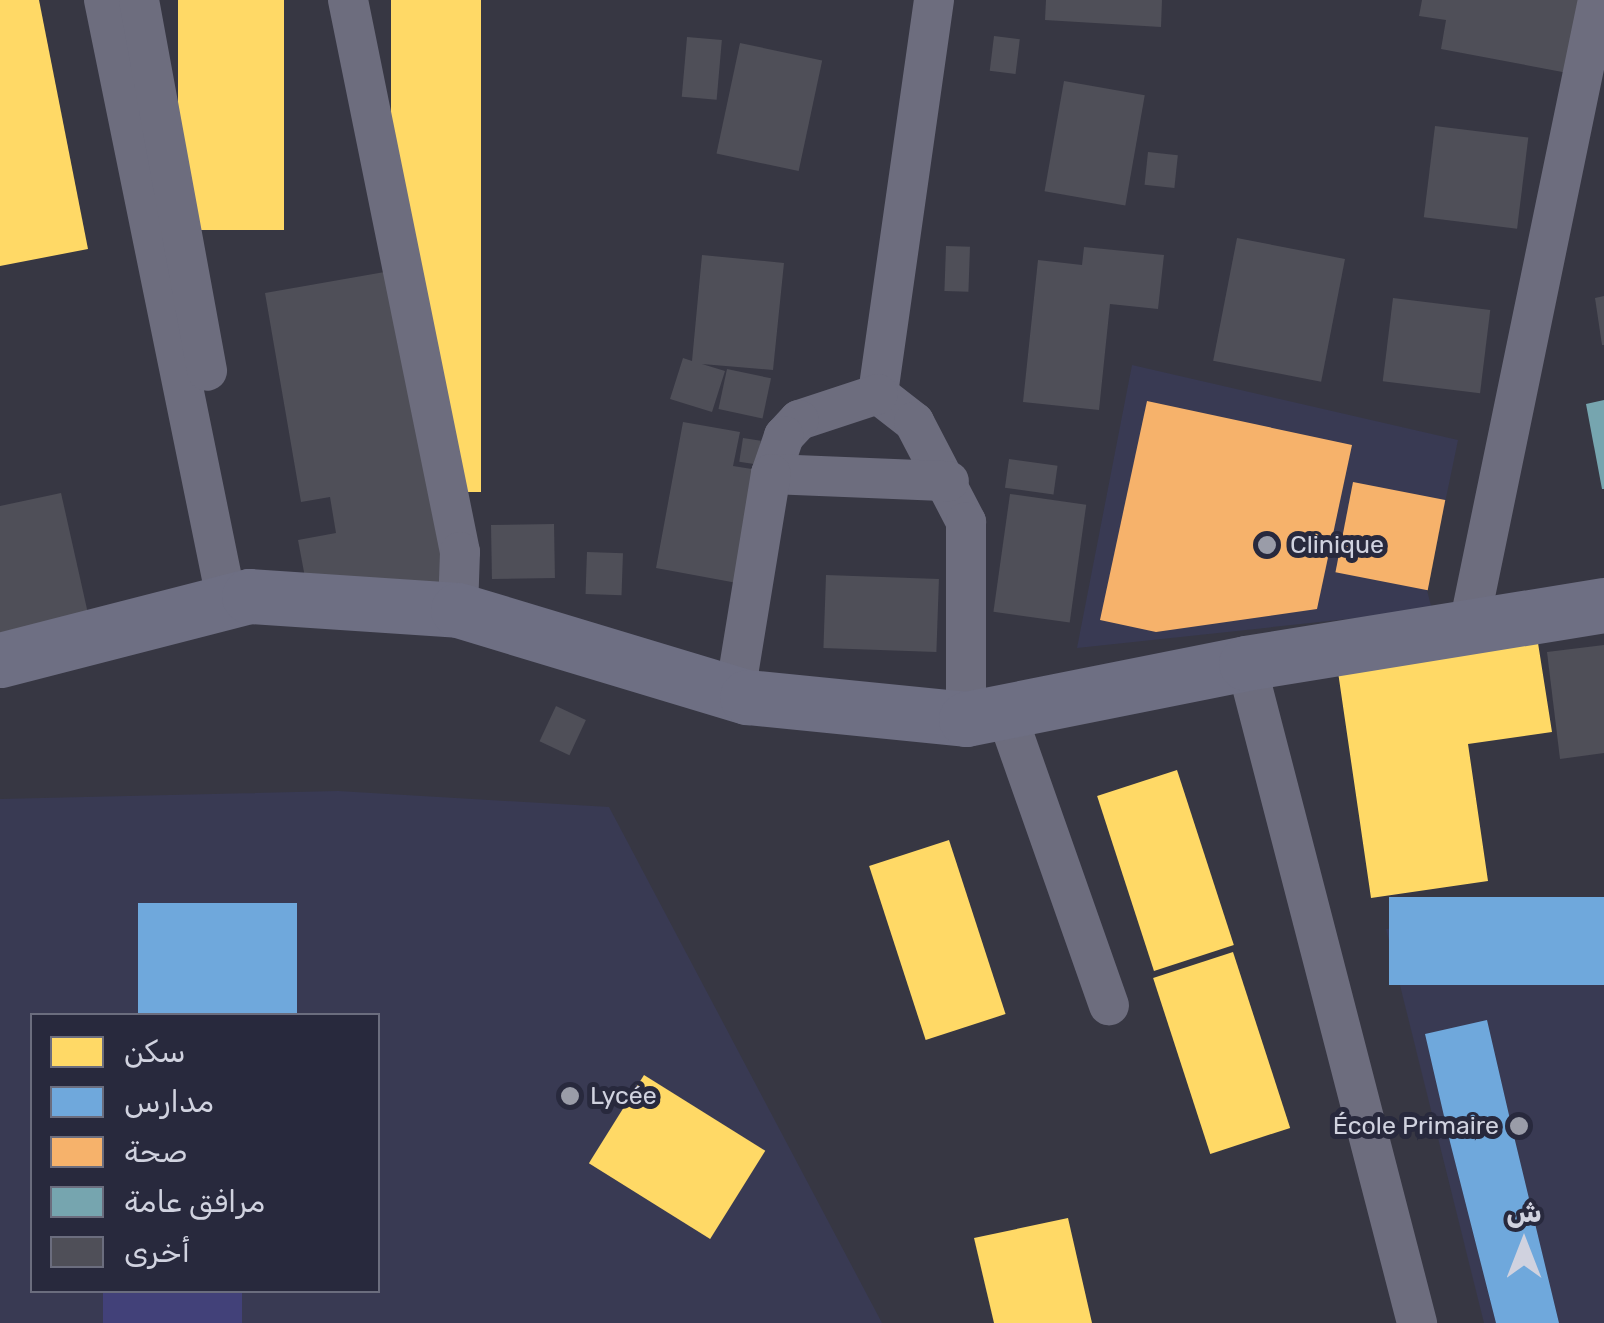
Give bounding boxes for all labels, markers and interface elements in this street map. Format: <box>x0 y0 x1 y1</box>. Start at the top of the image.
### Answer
place label: Clinique <box>1290 530 1384 560</box>
marker: Clinique <box>1254 532 1280 558</box>
legend <box>30 1013 380 1293</box>
text: سكن <box>124 1034 186 1070</box>
place label: Lycée <box>590 1081 657 1111</box>
text: مدارس <box>124 1084 214 1120</box>
marker: Lycée <box>559 1085 581 1107</box>
place label: École Primaire <box>1333 1111 1499 1141</box>
marker: École Primaire <box>1508 1115 1530 1137</box>
text: صحة <box>124 1134 187 1170</box>
text: مرافق عامة <box>124 1184 265 1220</box>
north arrow <box>1474 1193 1574 1293</box>
text: ش <box>1506 1196 1542 1229</box>
text: أخرى <box>124 1234 190 1270</box>

